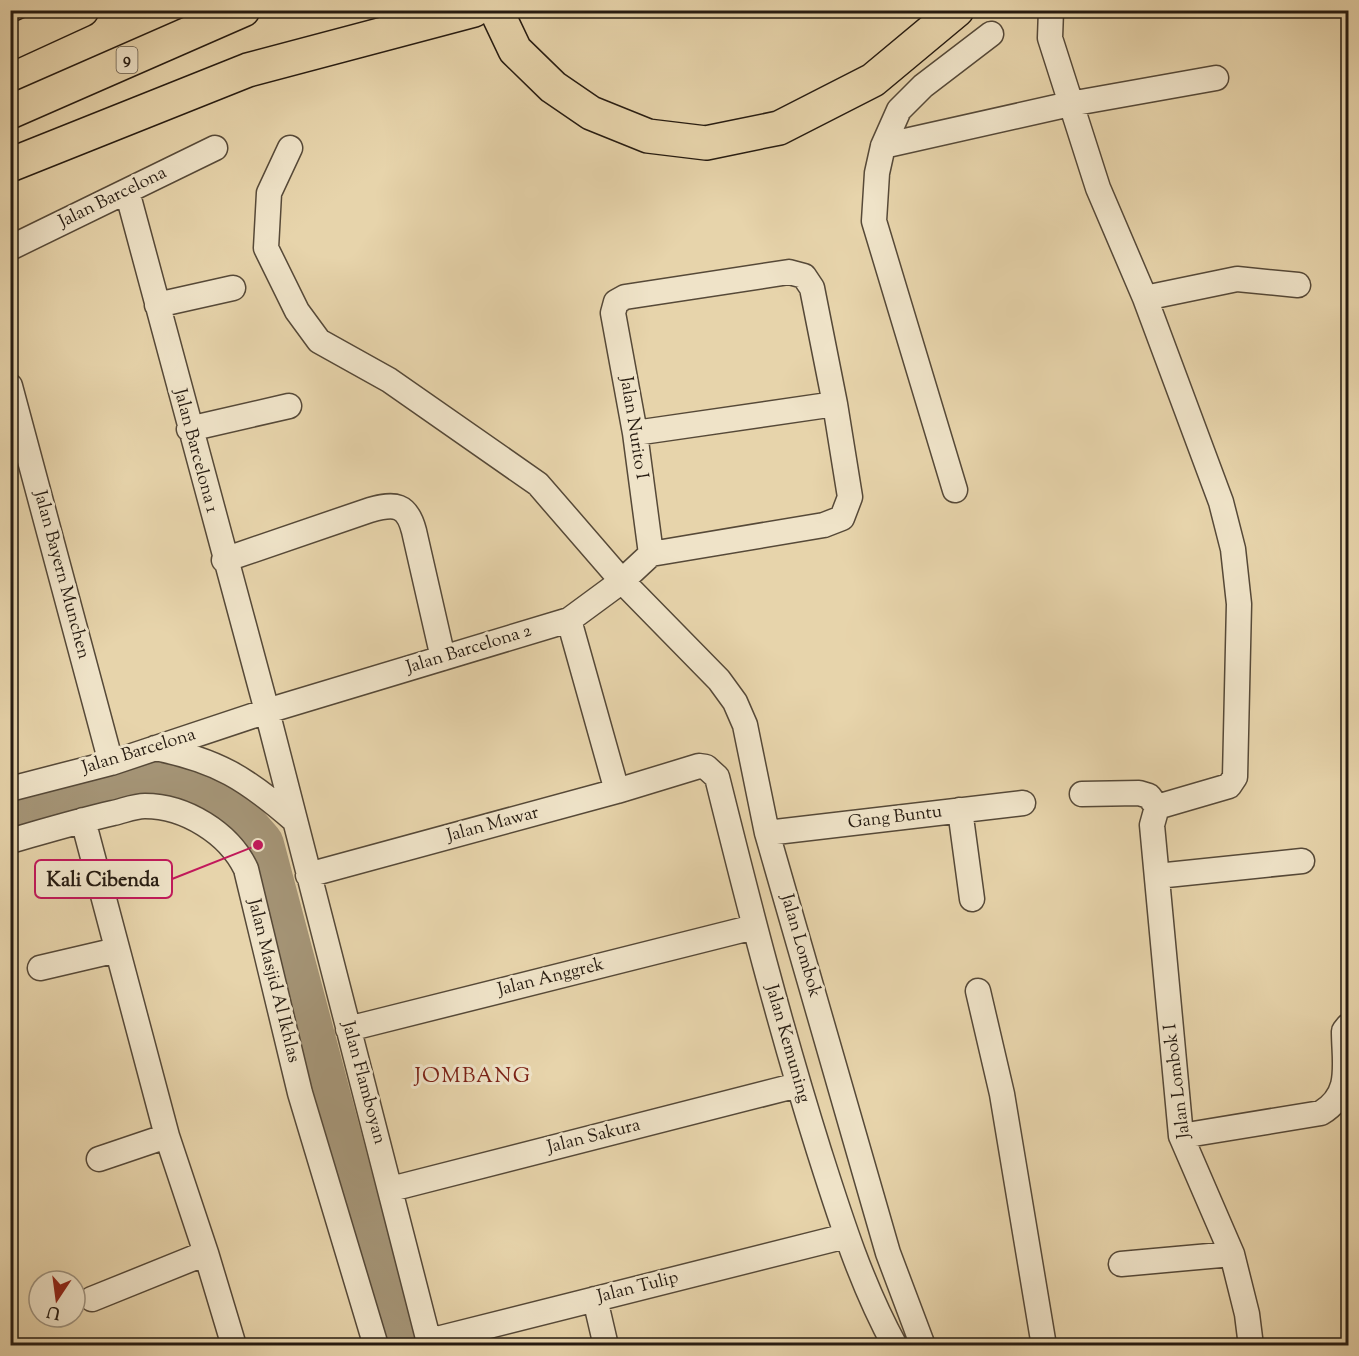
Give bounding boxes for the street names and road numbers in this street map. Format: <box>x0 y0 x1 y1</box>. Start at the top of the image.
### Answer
road number: 9 <box>116 47 138 73</box>
street label: Jalan Barcelona <box>54 161 172 236</box>
street label: Jalan Nurito I <box>612 374 654 481</box>
street label: Jalan Barcelona 1 <box>166 385 224 516</box>
street label: Jalan Bayern Munchen <box>26 487 96 662</box>
street label: Jalan Barcelona 2 <box>402 618 535 682</box>
street label: Jalan Barcelona <box>78 722 199 782</box>
street label: Gang Buntu <box>846 799 944 837</box>
street label: Jalan Mawar <box>443 800 542 850</box>
street label: Jalan Lombok <box>773 890 827 1001</box>
street label: Jalan Masjid Al Ikhlas <box>240 895 306 1066</box>
street label: Jalan Anggrek <box>494 952 607 1004</box>
street label: Jalan Kemuning <box>757 981 816 1106</box>
street label: Jalan Flamboyan <box>334 1018 392 1148</box>
street label: Jalan Lombok I <box>1158 1022 1198 1141</box>
street label: Jalan Sakura <box>544 1113 643 1161</box>
street label: Jalan Tulip <box>594 1265 681 1311</box>

